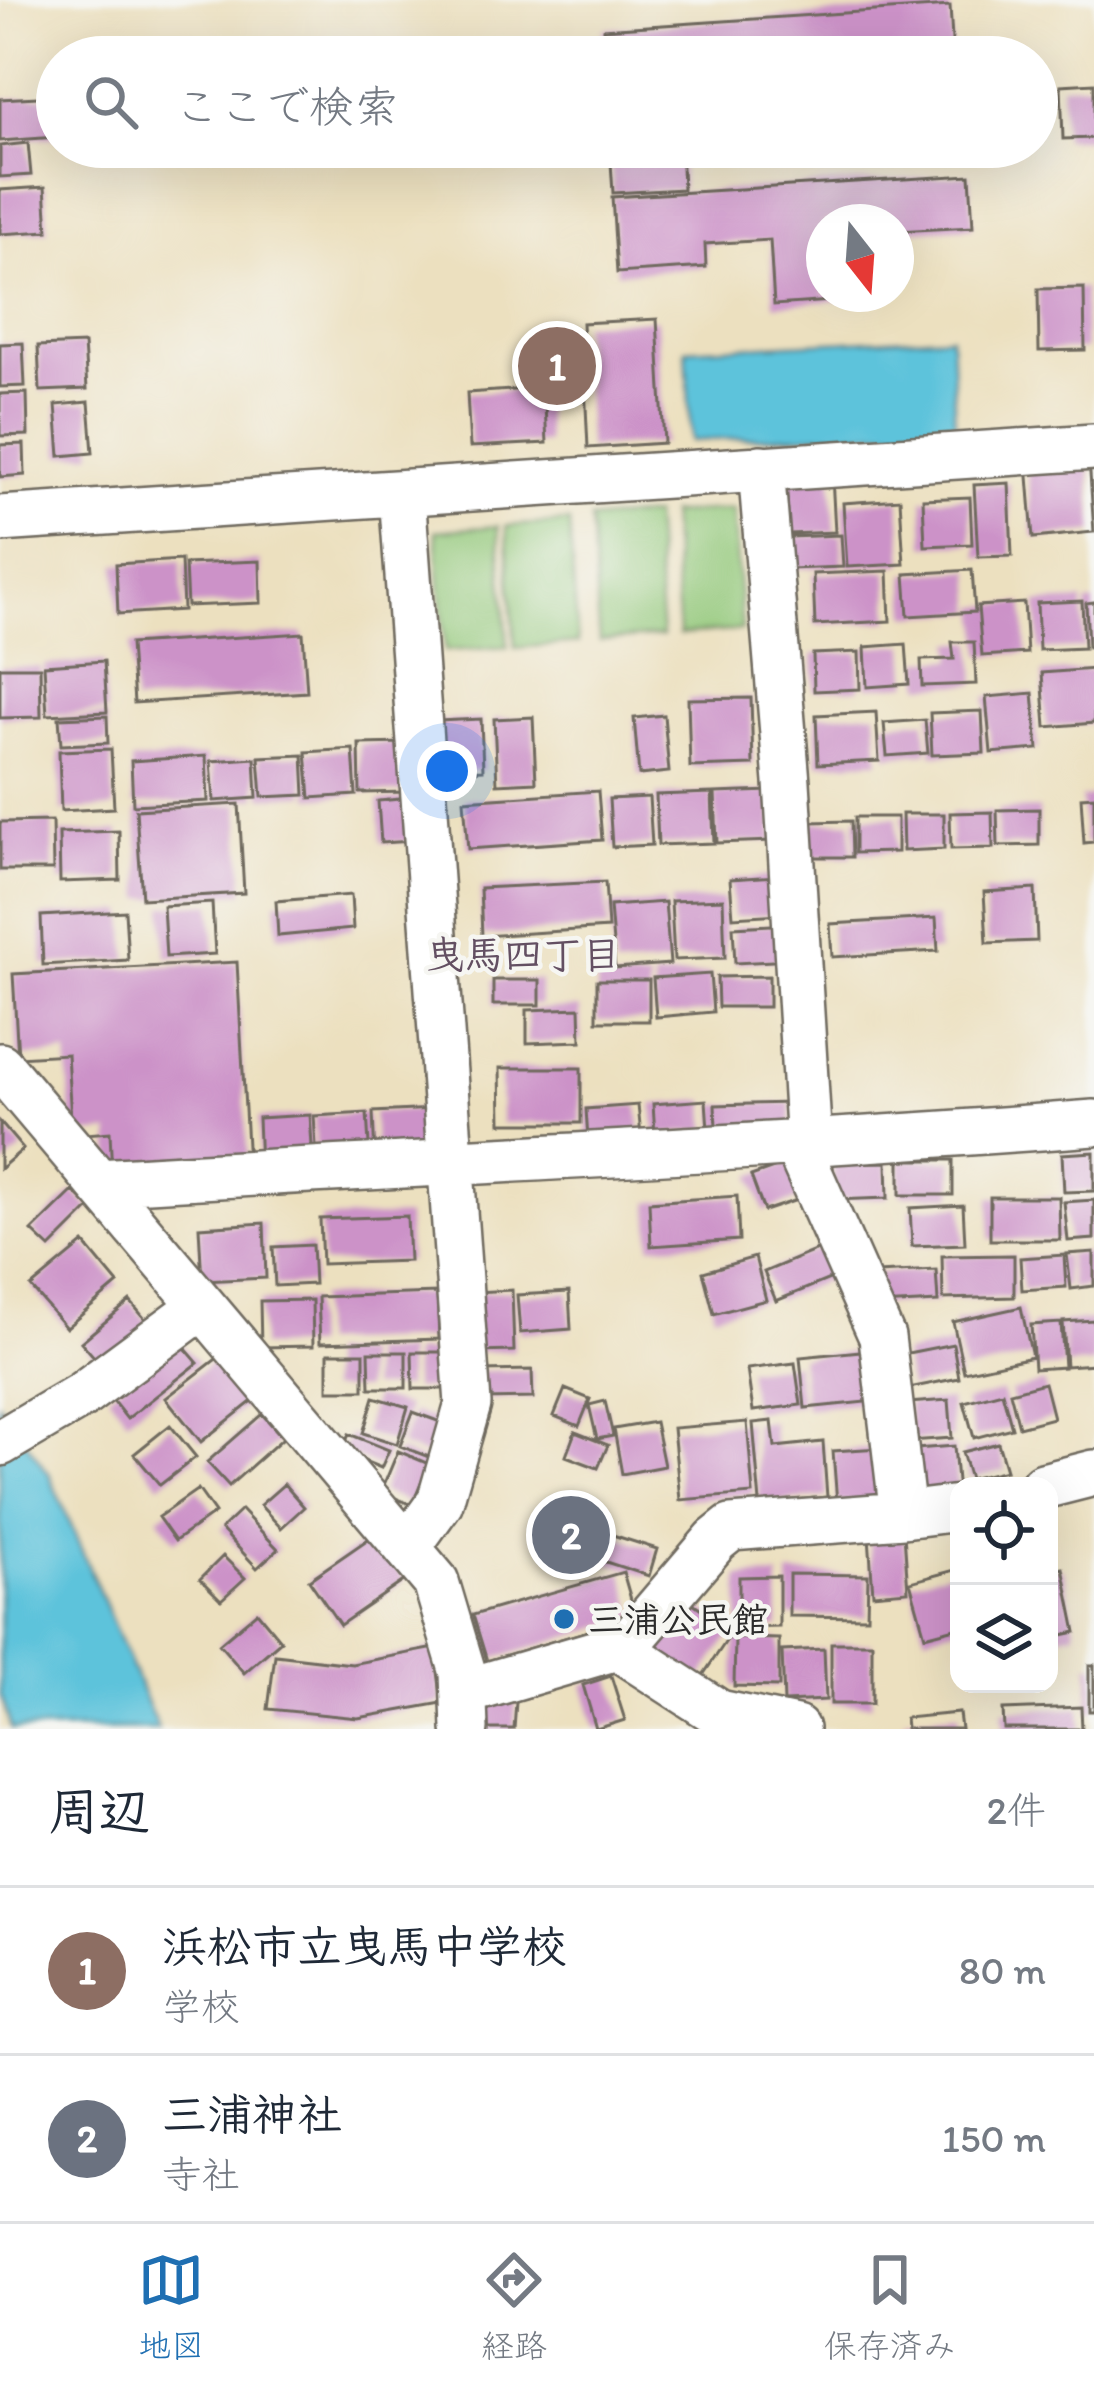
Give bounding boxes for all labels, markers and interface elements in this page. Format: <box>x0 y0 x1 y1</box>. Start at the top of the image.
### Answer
search box <box>36 36 1058 168</box>
icon: search <box>78 69 144 135</box>
text: ここで検索 <box>174 79 399 133</box>
north arrow <box>806 204 914 312</box>
pin: 1 <box>518 321 596 411</box>
your location <box>417 741 477 801</box>
district label: 曳馬四丁目 <box>425 931 621 978</box>
map controls <box>950 1477 1058 1693</box>
button: locate <box>950 1477 1058 1585</box>
pin: 2 <box>532 1490 610 1580</box>
button: layers <box>950 1585 1058 1693</box>
place label: 三浦公民館 <box>588 1598 768 1641</box>
marker: 三浦公民館 <box>551 1606 577 1632</box>
text: 周辺 <box>48 1781 150 1842</box>
text: 2件 <box>986 1787 1046 1834</box>
text: 浜松市立曳馬中学校 <box>162 1919 567 1973</box>
text: 1 <box>78 1947 96 1994</box>
text: 80 m <box>959 1947 1046 1994</box>
text: 学校 <box>162 1983 240 2030</box>
text: 三浦神社 <box>162 2087 342 2141</box>
text: 2 <box>77 2115 97 2162</box>
text: 150 m <box>942 2115 1046 2162</box>
text: 寺社 <box>162 2151 240 2198</box>
tab: 地図 <box>138 2247 204 2367</box>
tab: 経路 <box>481 2247 547 2367</box>
tab: 保存済み <box>824 2247 956 2367</box>

